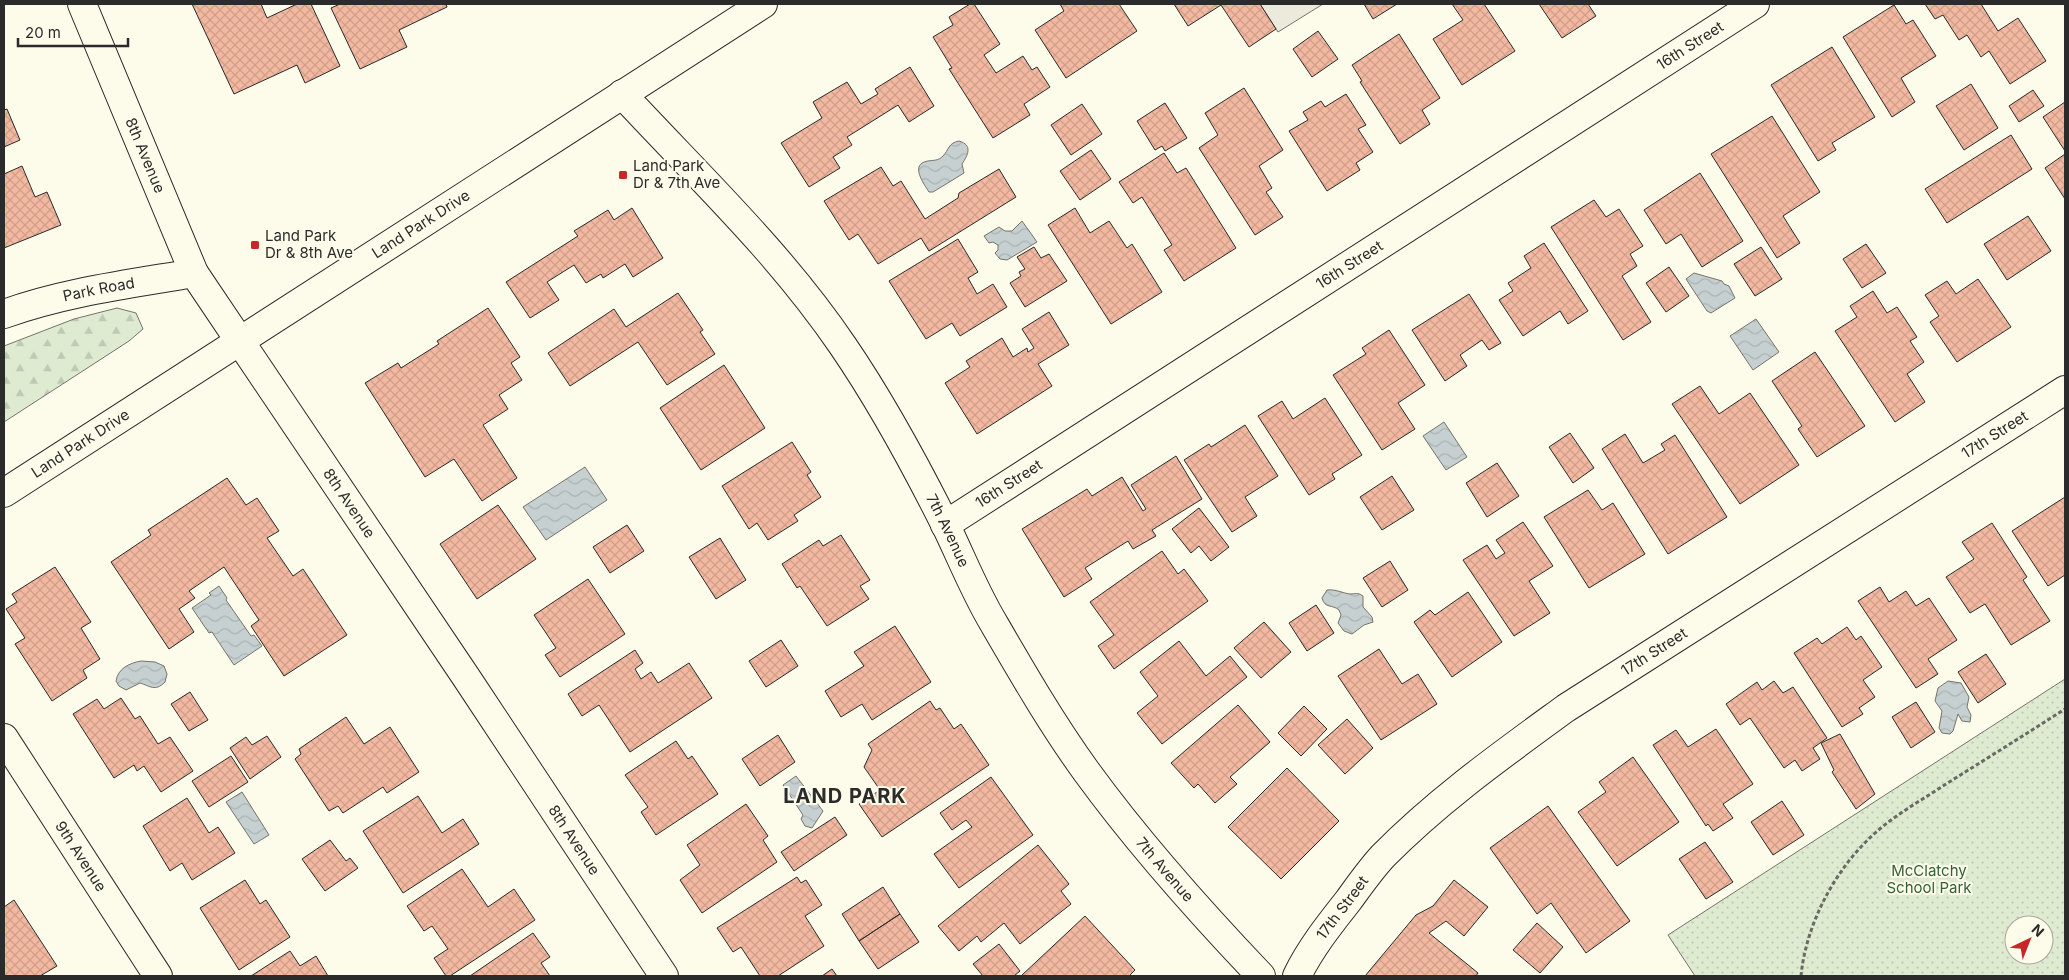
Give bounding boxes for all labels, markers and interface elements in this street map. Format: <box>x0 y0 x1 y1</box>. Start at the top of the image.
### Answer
scale bar <box>18 15 128 47</box>
street label: 16th Street <box>1653 17 1727 74</box>
text: 20 m <box>25 23 61 42</box>
street label: 8th Avenue <box>121 115 170 196</box>
place label: Land Park Dr & 7th Ave <box>633 156 720 192</box>
marker: Land Park Dr & 7th Ave <box>617 169 629 181</box>
street label: Land Park Drive <box>368 185 473 262</box>
place label: Land Park Dr & 8th Ave <box>265 226 353 262</box>
street label: 16th Street <box>1312 236 1386 293</box>
marker: Land Park Dr & 8th Ave <box>249 239 261 251</box>
street label: Park Road <box>61 273 136 305</box>
street label: Land Park Drive <box>28 405 133 482</box>
street label: 17th Street <box>1958 406 2031 462</box>
street label: 16th Street <box>972 455 1046 512</box>
street label: 8th Avenue <box>319 465 380 542</box>
street label: 7th Avenue <box>922 491 974 570</box>
street label: 17th Street <box>1617 623 1691 680</box>
district label: LAND PARK <box>783 784 907 808</box>
street label: 8th Avenue <box>544 801 604 878</box>
street label: 9th Avenue <box>51 817 111 895</box>
street label: 7th Avenue <box>1132 833 1198 906</box>
park label: McClatchy School Park <box>1886 861 1972 897</box>
street label: 17th Street <box>1312 872 1372 943</box>
north arrow <box>2004 915 2054 965</box>
text: N <box>2029 920 2048 940</box>

